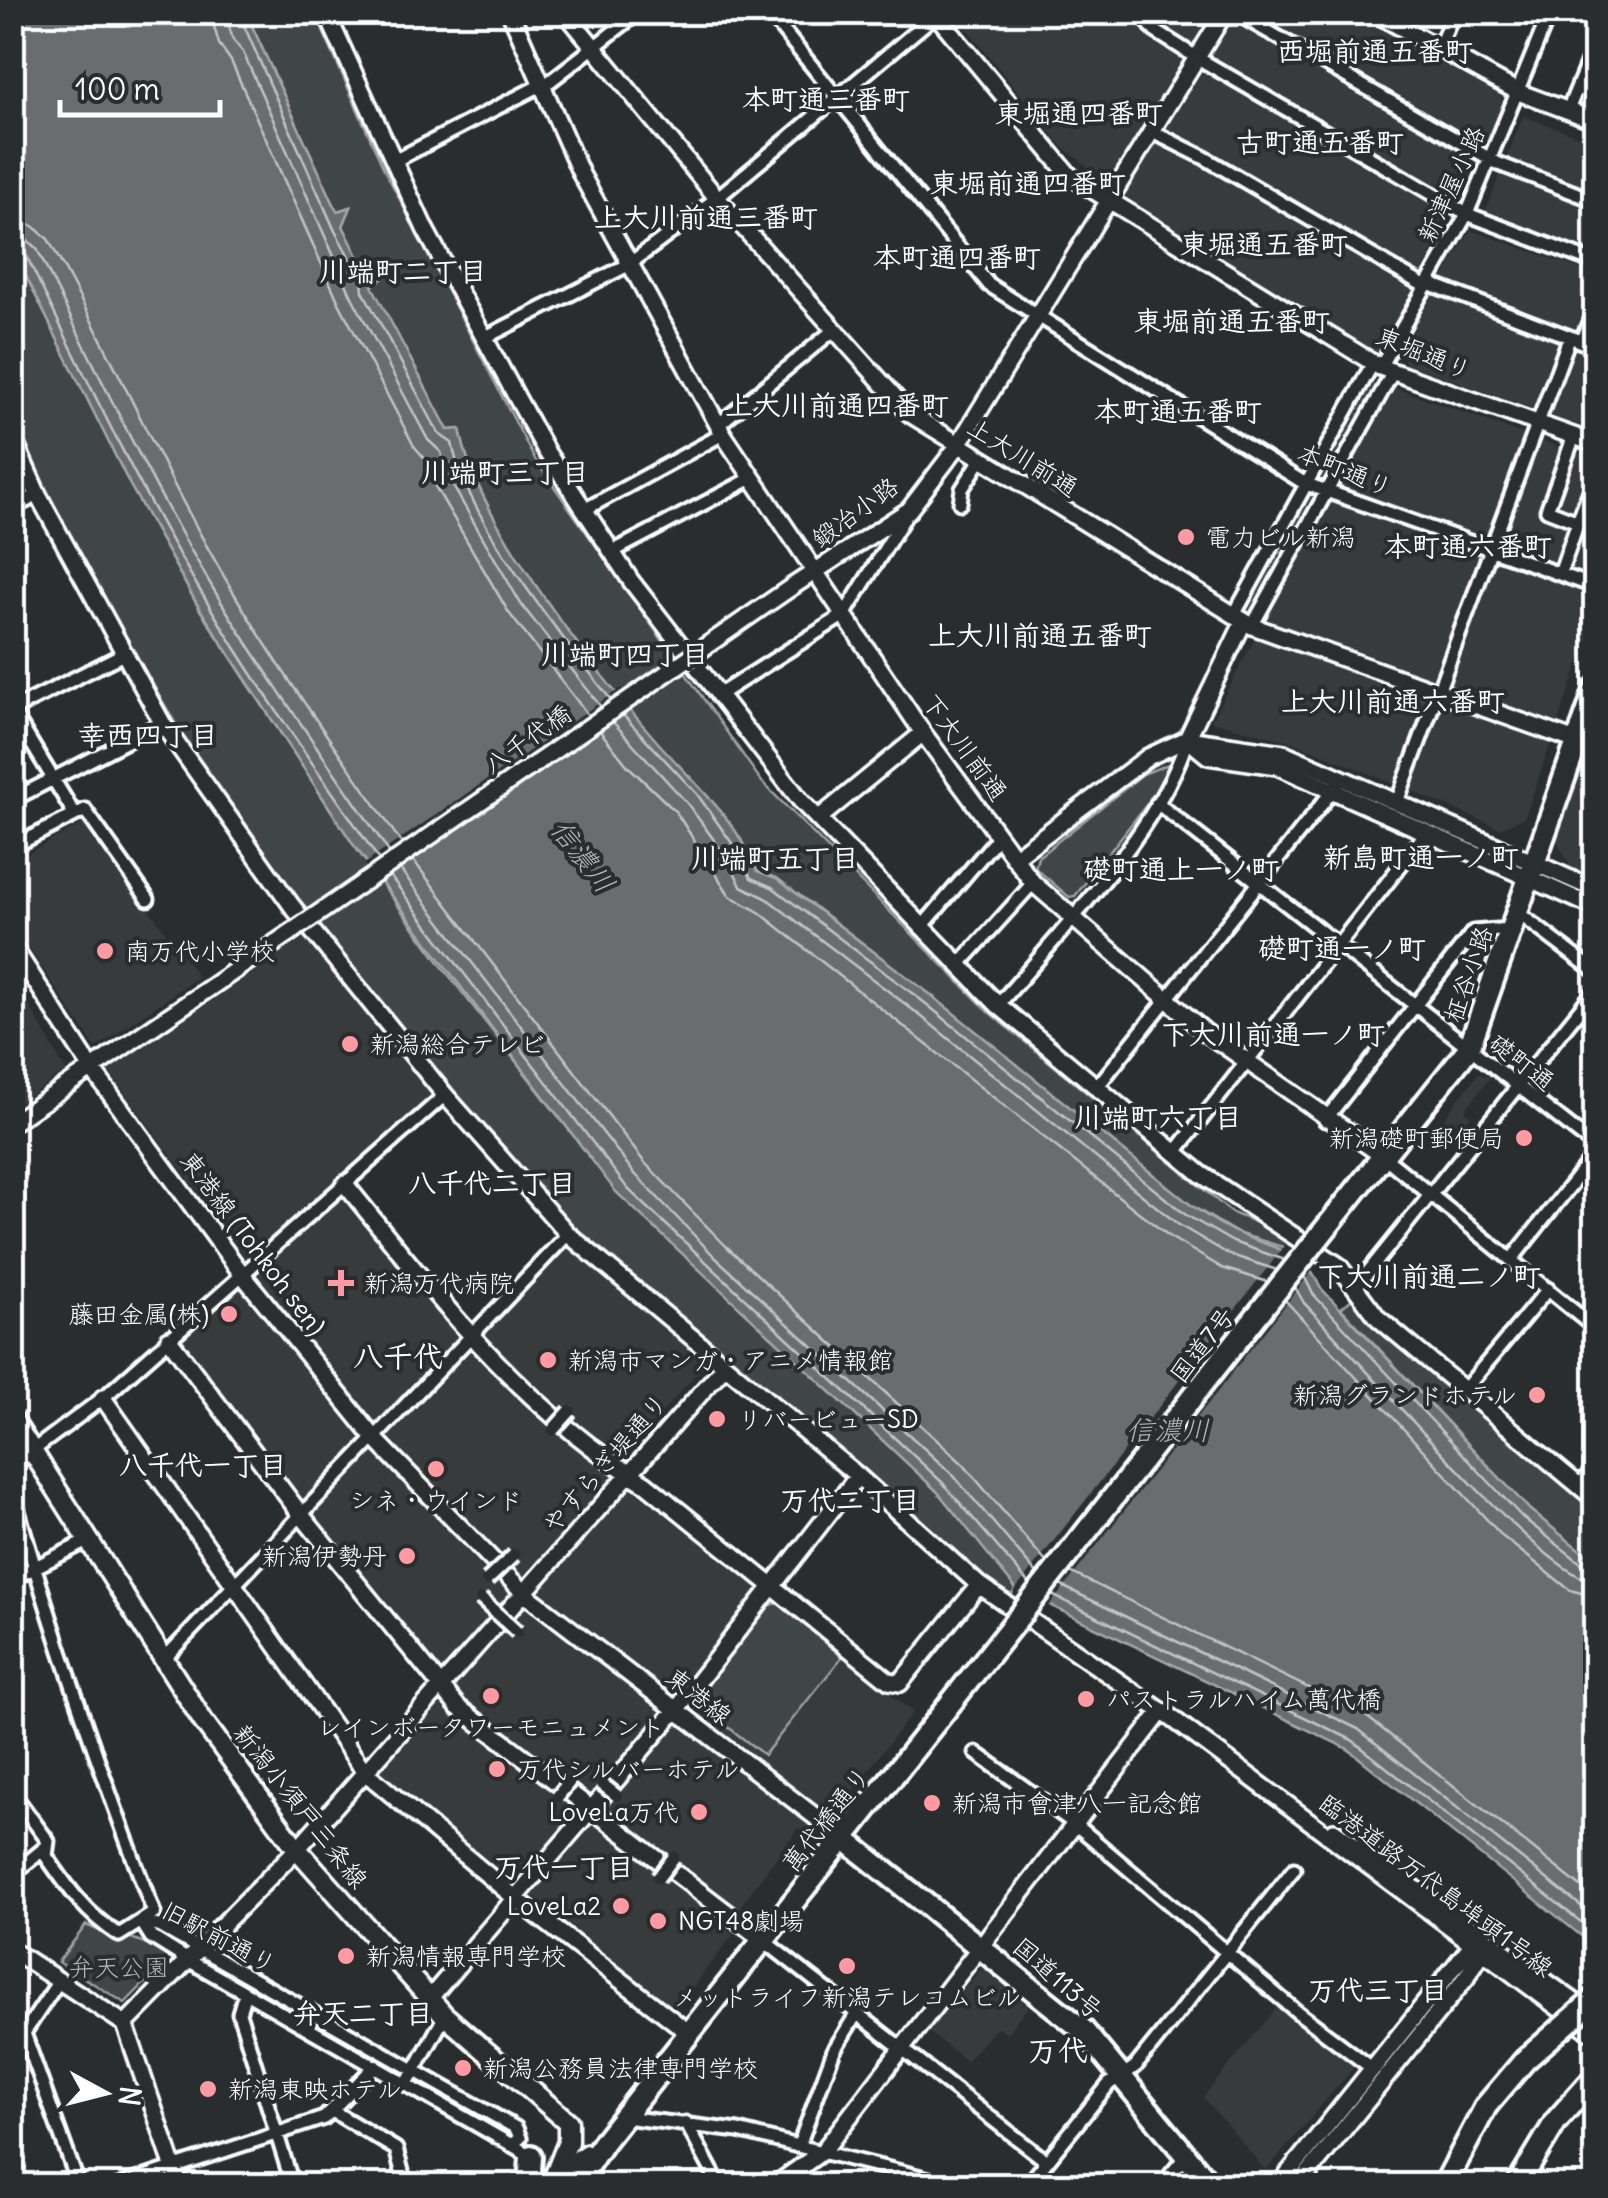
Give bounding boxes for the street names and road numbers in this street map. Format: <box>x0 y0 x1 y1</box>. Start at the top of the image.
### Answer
street label: 新津屋小路 <box>1410 121 1492 247</box>
street label: 東堀通り <box>1372 319 1476 387</box>
street label: 上大川前通 <box>962 410 1084 504</box>
street label: 本町通り <box>1293 436 1397 504</box>
street label: 鍛冶小路 <box>805 470 905 554</box>
street label: 下大川前通 <box>915 687 1015 807</box>
street label: 八千代橋 <box>477 697 577 781</box>
street label: 柾谷小路 <box>1437 922 1499 1026</box>
street label: 礎町通 <box>1483 1026 1561 1098</box>
street label: 東港線 (Tohkoh sen) <box>173 1145 333 1341</box>
street label: 国道7号 <box>1163 1301 1241 1389</box>
street label: やすらぎ堤通り <box>536 1386 674 1540</box>
street label: 東港線 <box>660 1660 738 1732</box>
street label: 新潟小須戸三条線 <box>227 1717 375 1895</box>
street label: 萬代橋通り <box>775 1760 877 1878</box>
street label: 臨港道路万代島埠頭1号線 <box>1313 1786 1559 1984</box>
street label: 旧駅前通り <box>156 1894 282 1980</box>
street label: 国道113号 <box>1006 1930 1110 2026</box>

